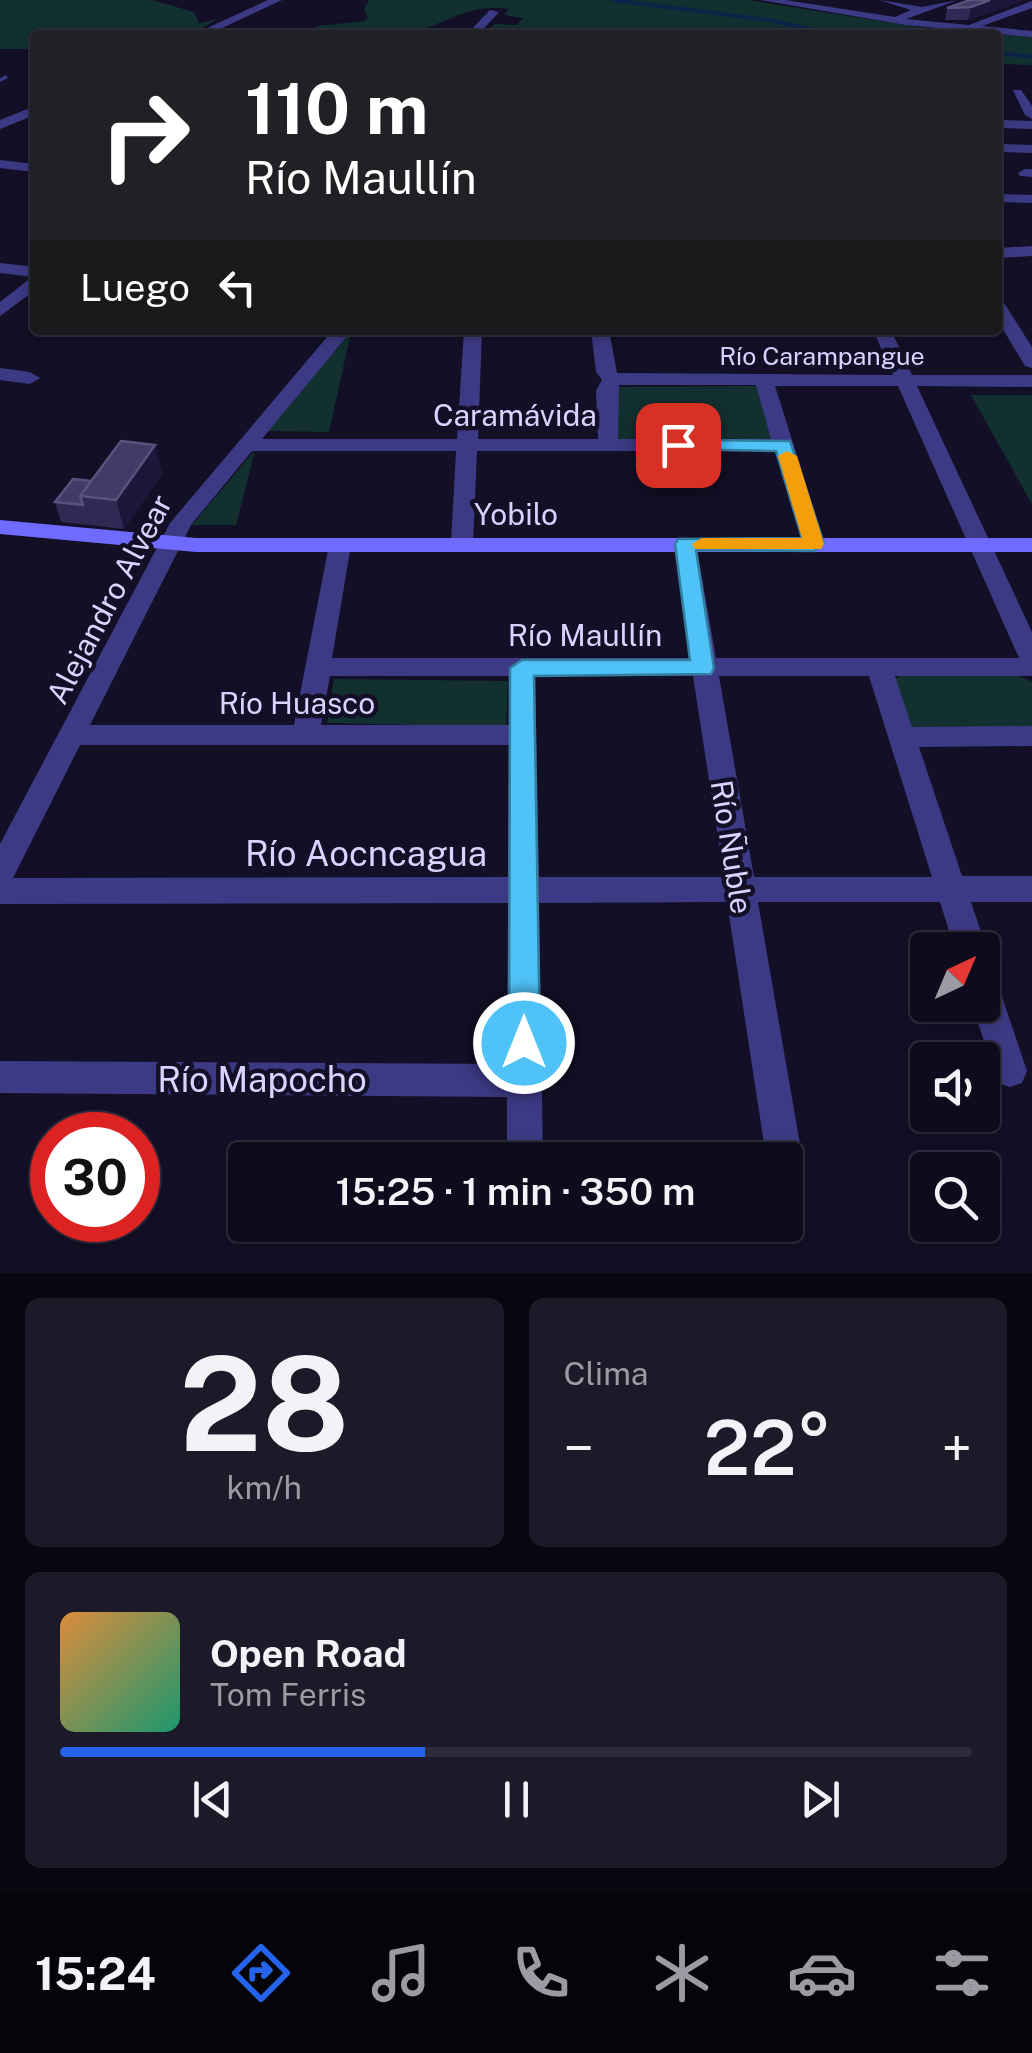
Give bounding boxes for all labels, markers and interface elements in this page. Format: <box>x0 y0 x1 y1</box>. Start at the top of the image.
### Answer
text: 110 m <box>245 67 429 150</box>
icon: right <box>80 70 210 200</box>
text: Río Maullín <box>245 151 477 204</box>
icon: left <box>210 260 265 315</box>
text: Luego <box>80 265 190 310</box>
street label: Río Carampangue <box>719 341 925 371</box>
street label: Caramávida <box>433 397 597 433</box>
pin <box>636 403 721 488</box>
icon: arrive <box>651 418 706 473</box>
street label: Alejandro Alvear <box>39 488 179 710</box>
street label: Yobilo <box>474 496 558 532</box>
street label: Río Maullín <box>508 617 662 653</box>
street label: Río Huasco <box>219 685 375 721</box>
street label: Río Ñuble <box>704 778 760 916</box>
street label: Río Aocncagua <box>245 833 487 874</box>
north arrow <box>910 932 1000 1022</box>
map controls <box>910 932 1000 1242</box>
position arrow <box>472 991 576 1095</box>
button: sound <box>910 1042 1000 1132</box>
street label: Río Mapocho <box>157 1059 367 1100</box>
speed limit sign: 30 <box>30 1112 160 1242</box>
button: search <box>910 1152 1000 1242</box>
text: 15:25 · 1 min · 350 m <box>336 1169 696 1214</box>
text: 28 <box>179 1328 349 1480</box>
text: Clima <box>564 1355 649 1392</box>
text: 22° <box>704 1404 832 1492</box>
text: − <box>564 1416 594 1480</box>
text: + <box>942 1416 972 1480</box>
text: km/h <box>227 1469 302 1506</box>
text: Open Road <box>210 1631 407 1676</box>
text: Tom Ferris <box>210 1676 366 1713</box>
icon: previous <box>185 1772 240 1827</box>
icon: pause <box>489 1772 544 1827</box>
icon: next <box>793 1772 848 1827</box>
icon: directions <box>226 1938 296 2008</box>
icon: music <box>366 1938 436 2008</box>
icon: phone <box>506 1938 576 2008</box>
icon: climate <box>647 1938 717 2008</box>
icon: car <box>787 1938 857 2008</box>
icon: filters <box>927 1938 997 2008</box>
text: 15:24 <box>35 1947 156 2000</box>

